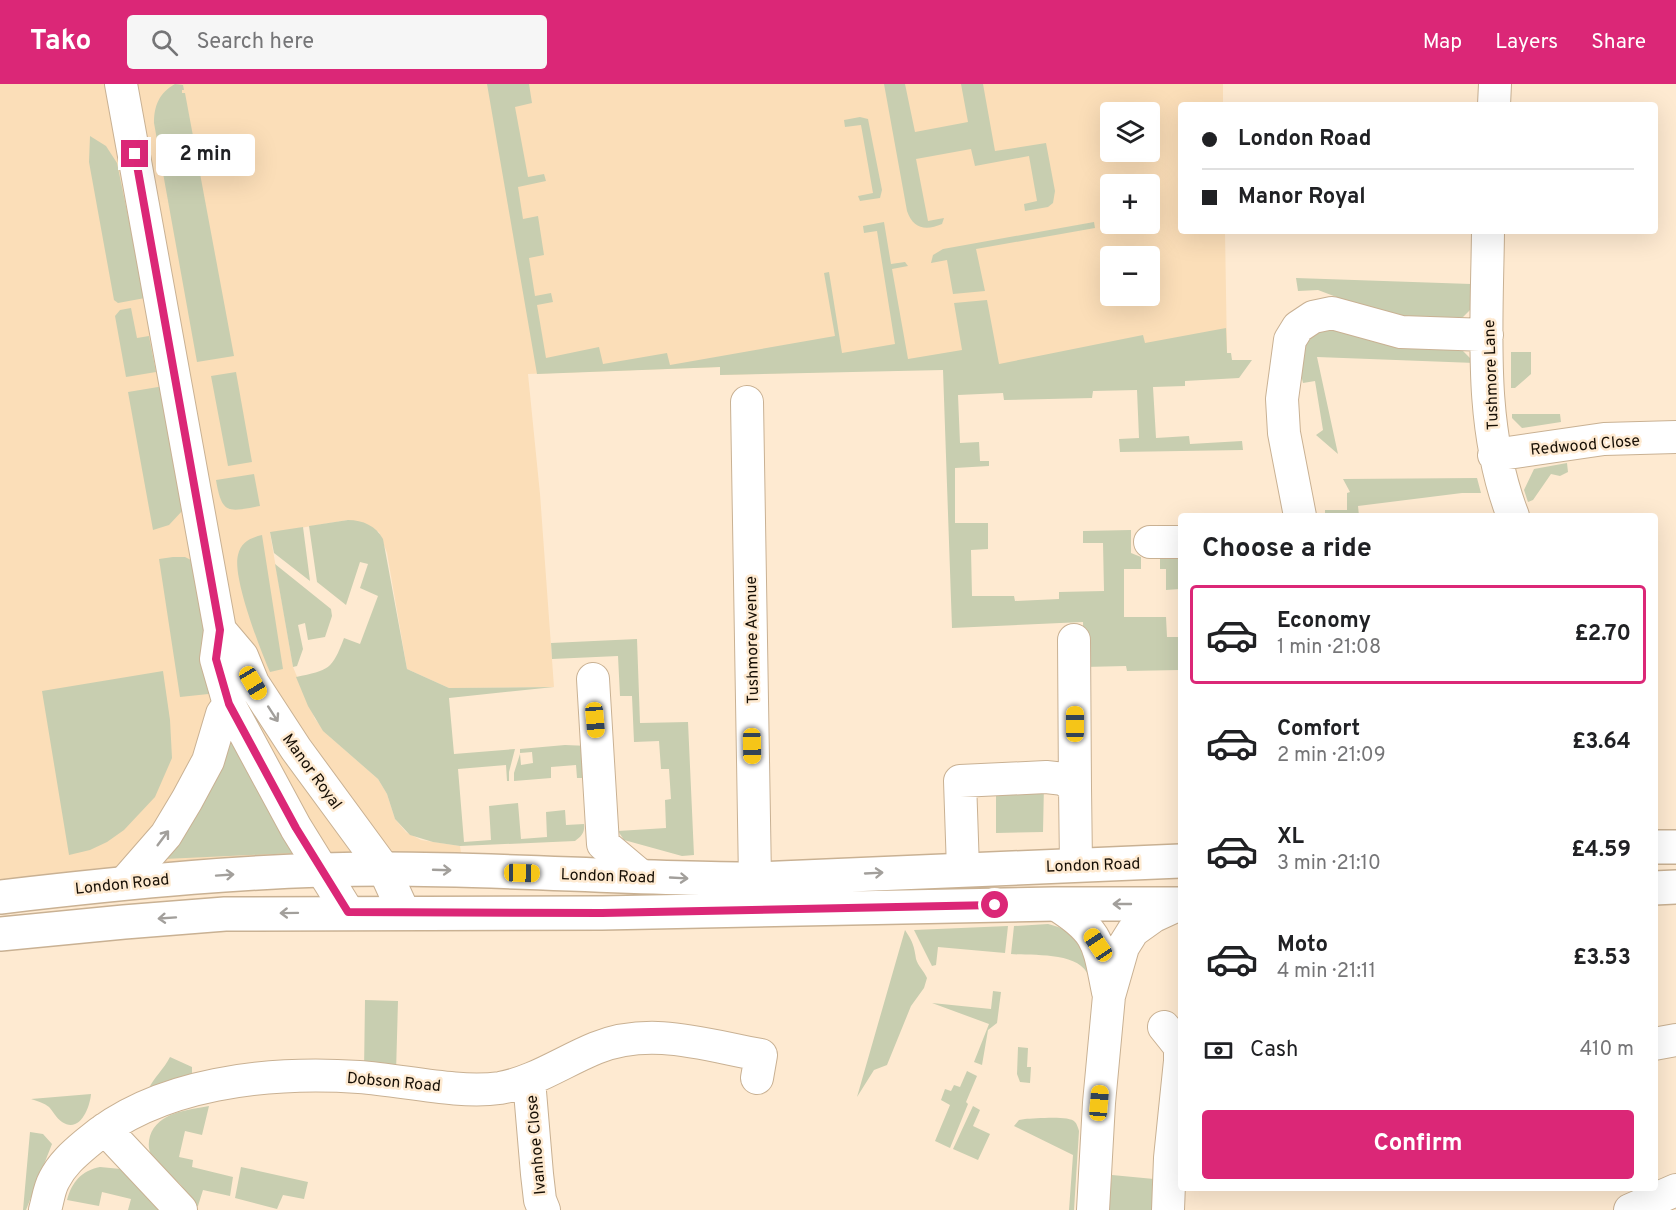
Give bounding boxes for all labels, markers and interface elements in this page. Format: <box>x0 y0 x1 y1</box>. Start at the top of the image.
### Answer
search box <box>127 15 547 69</box>
text: Tako <box>30 24 91 60</box>
icon: search <box>148 26 181 59</box>
text: Search here <box>196 29 314 56</box>
text: Map <box>1423 29 1462 56</box>
text: Layers <box>1495 29 1558 56</box>
text: Share <box>1591 29 1646 56</box>
map controls <box>1100 102 1160 306</box>
button: layers <box>1100 102 1160 162</box>
text: London Road <box>1238 126 1371 153</box>
callout: 2 min <box>156 133 255 175</box>
route end <box>121 140 148 167</box>
text: 2 min <box>179 142 232 168</box>
button: + <box>1100 174 1160 234</box>
text: Manor Royal <box>1238 184 1366 211</box>
button: − <box>1100 246 1160 306</box>
street label: Tushmore Lane <box>1480 319 1504 431</box>
street label: Redwood Close <box>1530 431 1641 461</box>
text: Choose a ride <box>1202 532 1372 566</box>
street label: Tushmore Avenue <box>742 576 764 704</box>
icon: car <box>1205 608 1259 662</box>
text: Economy <box>1277 608 1371 635</box>
text: £2.70 <box>1574 621 1631 648</box>
text: 1 min · 21:08 <box>1277 635 1381 661</box>
car <box>236 663 270 703</box>
car <box>584 701 606 739</box>
one-way arrow <box>267 705 279 722</box>
car <box>1066 706 1084 742</box>
icon: car <box>1205 716 1259 770</box>
text: Comfort <box>1277 716 1360 743</box>
car <box>743 728 761 764</box>
text: £3.64 <box>1572 729 1631 756</box>
street label: Manor Royal <box>277 730 346 814</box>
text: 2 min · 21:09 <box>1277 743 1386 769</box>
icon: car <box>1205 824 1259 878</box>
text: XL <box>1277 824 1304 851</box>
one-way arrow <box>157 830 169 846</box>
text: £4.59 <box>1571 837 1631 864</box>
text: 3 min · 21:10 <box>1277 851 1381 877</box>
street label: London Road <box>1045 854 1141 878</box>
one-way arrow <box>432 864 452 876</box>
car <box>504 864 540 882</box>
street label: London Road <box>560 865 656 889</box>
one-way arrow <box>863 868 883 879</box>
one-way arrow <box>215 869 235 880</box>
street label: London Road <box>74 870 170 900</box>
one-way arrow <box>668 872 688 883</box>
route start <box>981 891 1008 918</box>
one-way arrow <box>1113 898 1133 910</box>
one-way arrow <box>280 907 300 919</box>
one-way arrow <box>157 913 177 924</box>
car <box>1080 925 1116 965</box>
icon: car <box>1205 932 1259 986</box>
text: Moto <box>1277 932 1328 959</box>
text: £3.53 <box>1573 945 1631 972</box>
text: 4 min · 21:11 <box>1277 959 1376 985</box>
icon: cash <box>1202 1034 1235 1067</box>
text: Cash <box>1250 1037 1299 1064</box>
text: 410 m <box>1580 1037 1634 1063</box>
street label: Dobson Road <box>346 1069 442 1097</box>
car <box>1088 1084 1110 1122</box>
street label: Ivanhoe Close <box>523 1094 551 1196</box>
button: Confirm <box>1202 1110 1634 1179</box>

